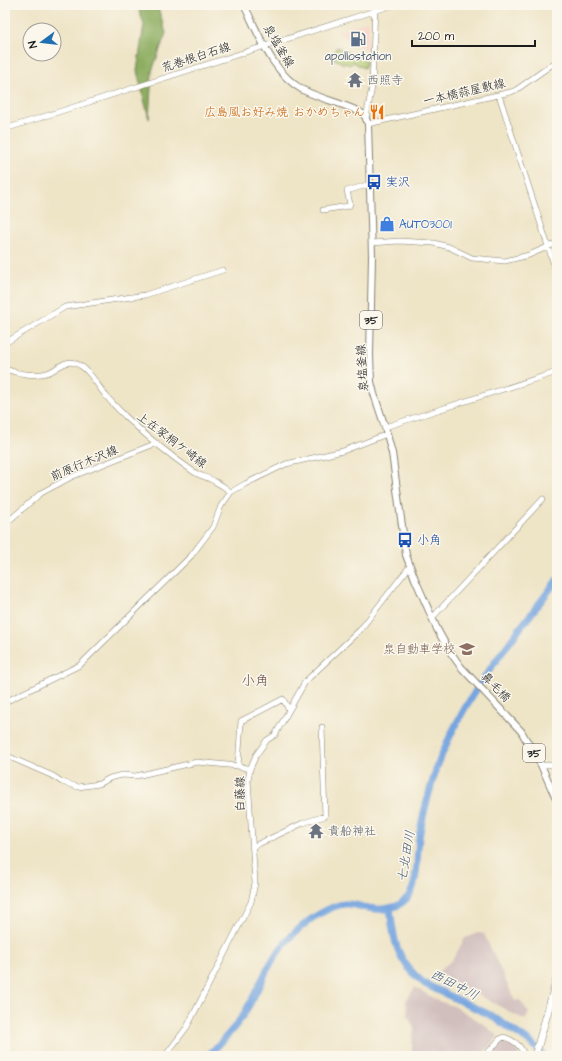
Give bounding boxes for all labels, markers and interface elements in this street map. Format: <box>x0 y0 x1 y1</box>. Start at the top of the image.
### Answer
street label: 泉塩釜線 <box>259 21 298 71</box>
north arrow <box>22 22 62 62</box>
scale bar <box>412 22 535 48</box>
text: 200 m <box>418 28 455 45</box>
fuel station icon: apollostation <box>349 30 367 48</box>
street label: 荒巻根白石線 <box>159 38 233 77</box>
text: N <box>25 39 41 50</box>
place label: apollostation <box>325 48 391 65</box>
temple icon: 西照寺 <box>346 71 364 89</box>
place label: 西照寺 <box>367 72 403 89</box>
street label: 一本橋蒜屋敷線 <box>421 75 507 110</box>
restaurant icon: 広島風お好み焼 おかめちゃん <box>368 103 386 121</box>
place label: 広島風お好み焼 おかめちゃん <box>204 104 365 121</box>
bus stop icon: 実沢 <box>365 173 383 191</box>
place label: 実沢 <box>386 174 410 191</box>
shop icon: AUTO3001 <box>378 215 396 233</box>
place label: AUTO3001 <box>399 216 452 233</box>
road number: 35 <box>360 311 382 329</box>
street label: 泉塩釜線 <box>352 343 373 393</box>
street label: 上在家桐ケ崎線 <box>133 408 210 472</box>
street label: 前原行木沢線 <box>48 442 121 485</box>
bus stop icon: 小角 <box>396 531 414 549</box>
place label: 小角 <box>417 532 441 549</box>
school or university icon: 泉自動車学校 <box>458 640 476 658</box>
place label: 泉自動車学校 <box>383 641 455 658</box>
street label: 鼻毛橋 <box>477 668 514 706</box>
district label: 小角 <box>241 671 269 691</box>
road number: 35 <box>523 744 545 762</box>
street label: 白藤線 <box>232 776 249 812</box>
temple icon: 貴船神社 <box>307 822 325 840</box>
place label: 貴船神社 <box>328 823 376 840</box>
water label: 七北田川 <box>393 829 419 883</box>
water label: 西田中川 <box>427 965 482 1005</box>

